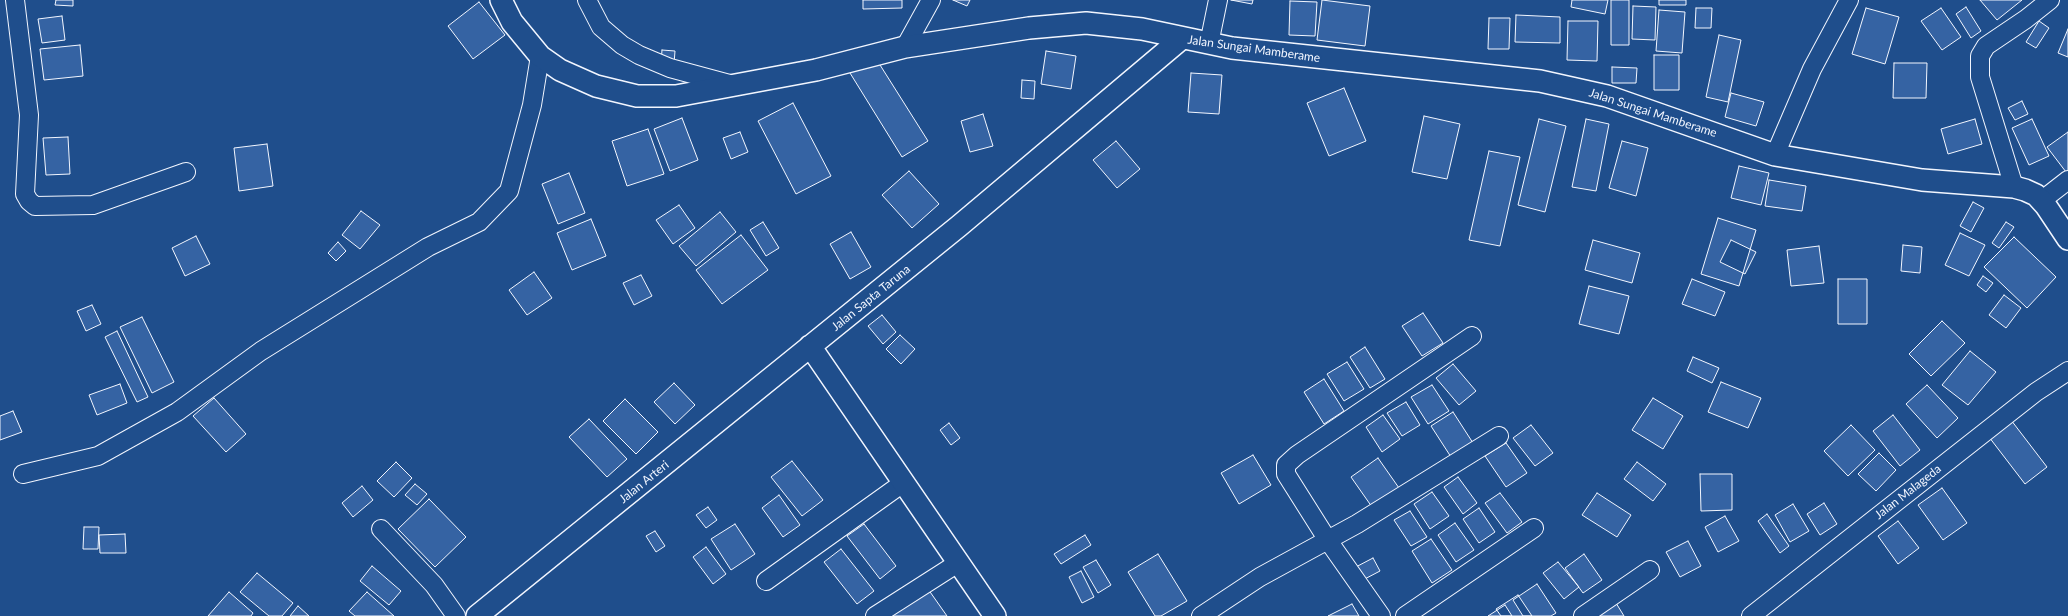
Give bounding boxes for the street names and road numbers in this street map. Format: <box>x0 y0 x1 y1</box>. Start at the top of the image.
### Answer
street label: Jalan Sungai Mamberame <box>1187 33 1321 65</box>
street label: Jalan Sungai Mamberame <box>1587 86 1719 140</box>
street label: Jalan Sapta Taruna <box>829 262 913 334</box>
street label: Jalan Arteri <box>616 458 672 506</box>
street label: Jalan Malageda <box>1872 462 1944 522</box>

